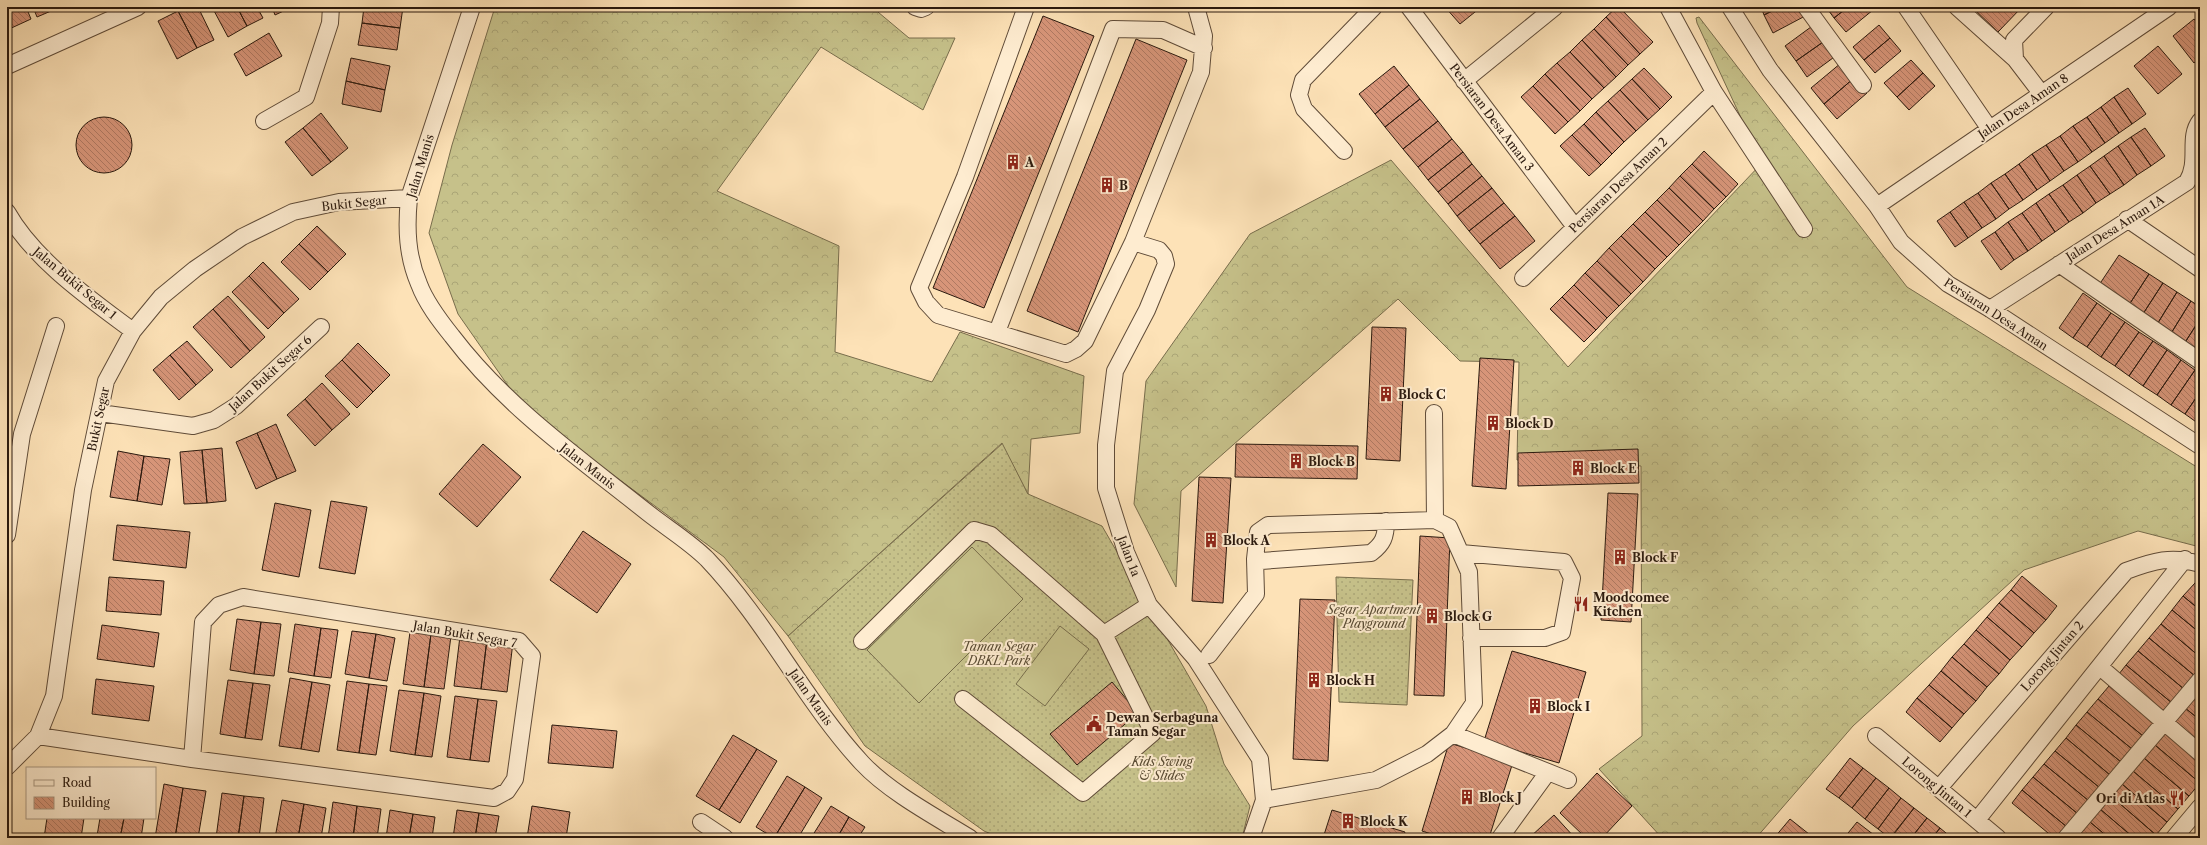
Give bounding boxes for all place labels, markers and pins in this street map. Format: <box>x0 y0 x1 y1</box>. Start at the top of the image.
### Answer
building icon: A <box>1004 153 1022 171</box>
place label: A <box>1024 155 1035 170</box>
building icon: B <box>1098 176 1116 194</box>
place label: B <box>1119 178 1128 193</box>
building icon: Block C <box>1377 385 1395 403</box>
place label: Block C <box>1398 387 1446 402</box>
building icon: Block D <box>1484 414 1502 432</box>
place label: Block D <box>1505 416 1553 431</box>
building icon: Block B <box>1287 452 1305 470</box>
place label: Block B <box>1308 454 1355 469</box>
building icon: Block E <box>1569 459 1587 477</box>
place label: Block E <box>1590 461 1637 476</box>
building icon: Block A <box>1202 531 1220 549</box>
place label: Block A <box>1223 533 1271 548</box>
building icon: Block F <box>1611 548 1629 566</box>
place label: Block F <box>1632 550 1678 565</box>
place label: Moodcomee Kitchen <box>1593 590 1669 619</box>
restaurant icon: Moodcomee Kitchen <box>1572 595 1590 613</box>
building icon: Block G <box>1423 607 1441 625</box>
place label: Block G <box>1444 609 1492 624</box>
building icon: Block H <box>1305 671 1323 689</box>
place label: Block H <box>1326 673 1375 688</box>
building icon: Block I <box>1526 697 1544 715</box>
place label: Block I <box>1547 699 1590 714</box>
place label: Dewan Serbaguna Taman Segar <box>1106 710 1219 739</box>
public building icon: Dewan Serbaguna Taman Segar <box>1085 715 1103 733</box>
building icon: Block J <box>1458 788 1476 806</box>
restaurant icon: Ori di Atlas <box>2168 789 2186 807</box>
place label: Block J <box>1479 790 1522 805</box>
place label: Ori di Atlas <box>2096 791 2165 806</box>
building icon: Block K <box>1339 812 1357 830</box>
place label: Block K <box>1360 814 1408 829</box>

